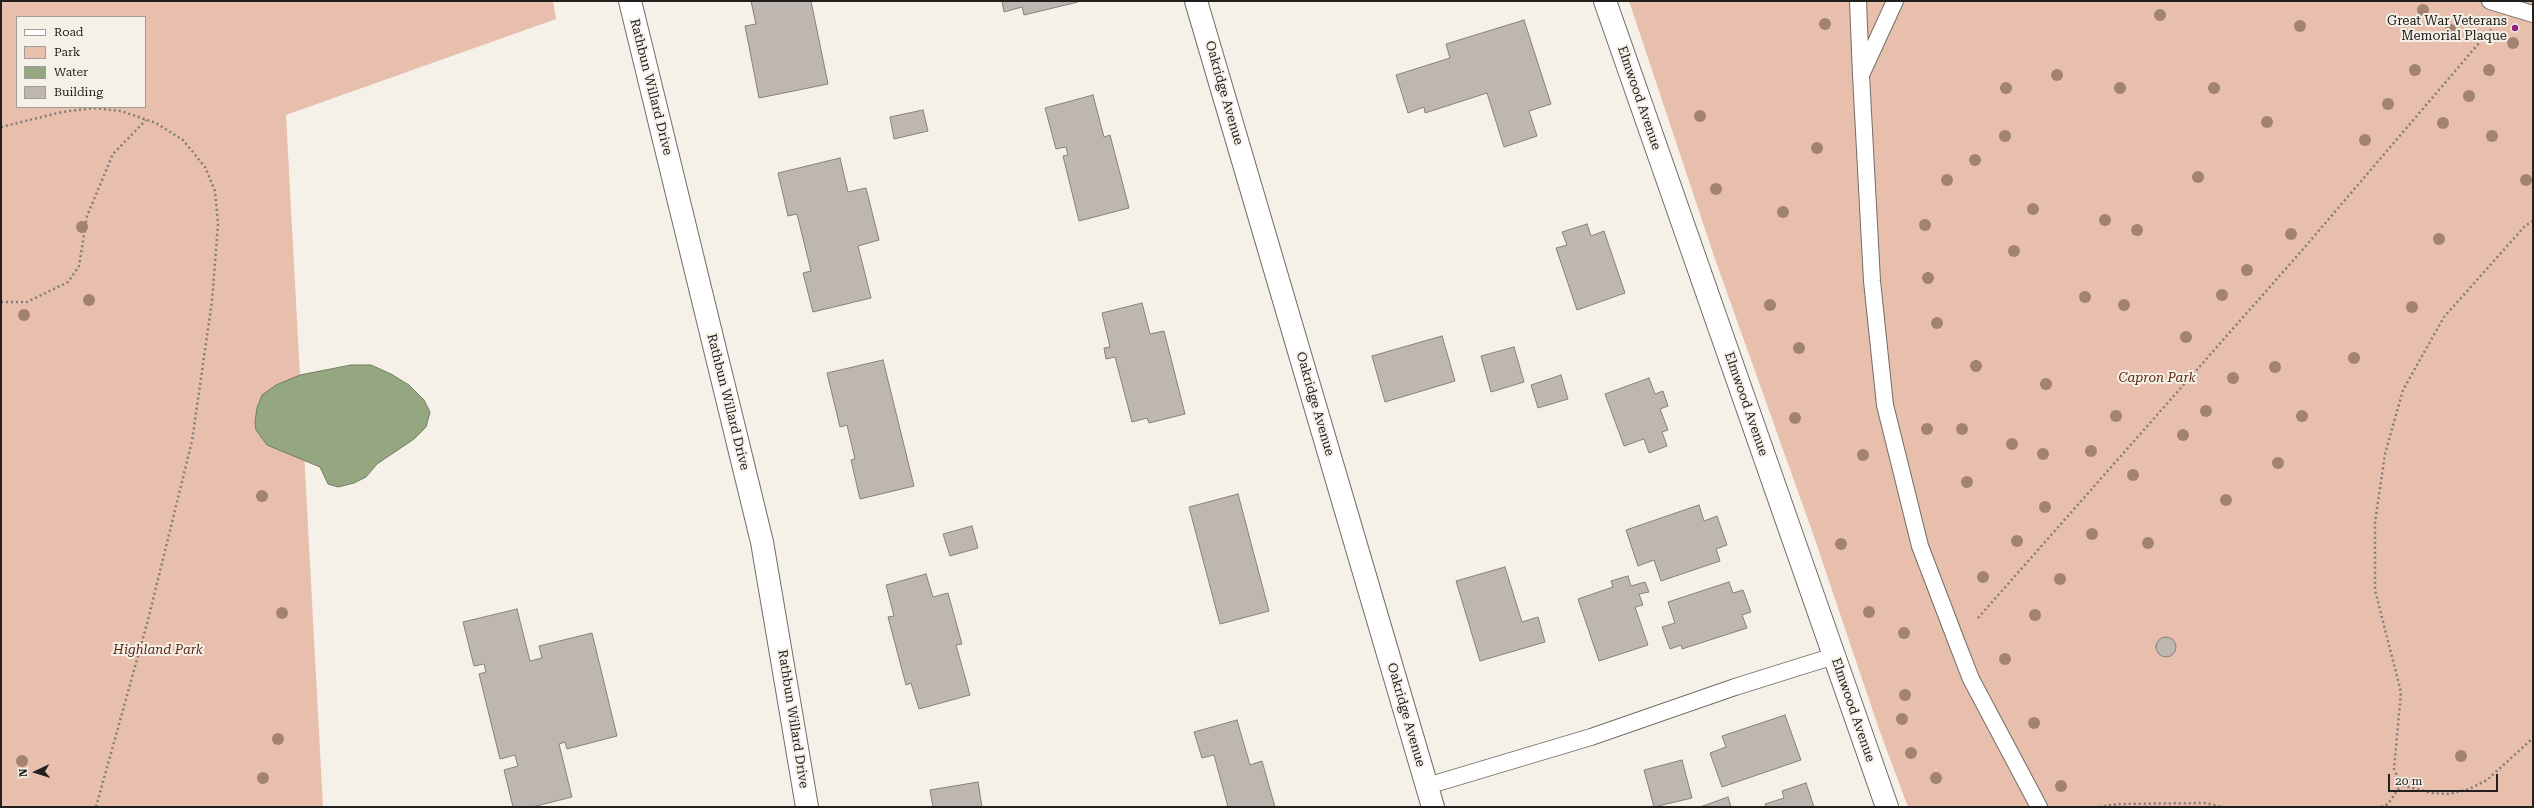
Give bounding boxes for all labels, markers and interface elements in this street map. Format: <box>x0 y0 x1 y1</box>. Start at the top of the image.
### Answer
place label: Great War Veterans Memorial Plaque <box>2387 13 2507 44</box>
legend <box>16 16 146 108</box>
street label: Rathbun Willard Drive <box>626 17 676 157</box>
marker: Great War Veterans Memorial Plaque <box>2510 23 2520 33</box>
text: Road <box>54 25 83 39</box>
street label: Oakridge Avenue <box>1202 39 1246 147</box>
street label: Elmwood Avenue <box>1614 44 1664 152</box>
text: Park <box>54 45 80 59</box>
text: Water <box>54 65 88 79</box>
text: Building <box>54 85 103 99</box>
street label: Rathbun Willard Drive <box>703 332 753 472</box>
street label: Oakridge Avenue <box>1293 350 1337 458</box>
street label: Elmwood Avenue <box>1721 350 1771 458</box>
park label: Capron Park <box>2118 370 2196 386</box>
park label: Highland Park <box>113 642 203 658</box>
street label: Rathbun Willard Drive <box>774 649 812 789</box>
street label: Elmwood Avenue <box>1828 656 1878 764</box>
street label: Oakridge Avenue <box>1384 661 1428 769</box>
north arrow <box>16 752 56 792</box>
scale bar <box>2390 766 2500 792</box>
text: N <box>17 768 30 778</box>
text: 20 m <box>2395 774 2422 788</box>

